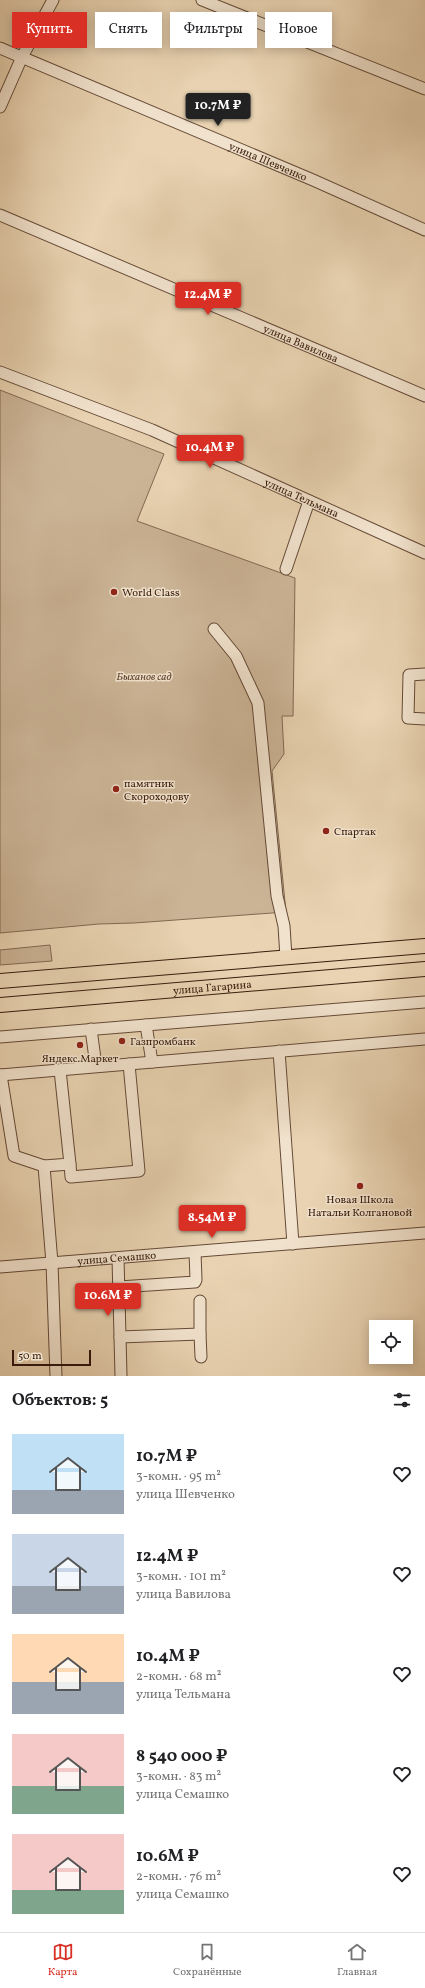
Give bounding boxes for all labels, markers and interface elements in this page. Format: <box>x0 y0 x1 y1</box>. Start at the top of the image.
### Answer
chip: Купить <box>12 12 87 48</box>
chip: Снять <box>95 12 162 48</box>
chip: Фильтры <box>170 12 257 48</box>
chip: Новое <box>265 12 332 48</box>
pin: 10.7M ₽ <box>181 93 255 127</box>
text: 10.7M ₽ <box>195 97 241 115</box>
street label: улица Шевченко <box>226 139 309 186</box>
pin: 12.4M ₽ <box>171 282 245 316</box>
text: 12.4M ₽ <box>184 286 232 304</box>
street label: улица Вавилова <box>260 322 341 367</box>
pin: 10.4M ₽ <box>173 435 247 469</box>
text: 10.4M ₽ <box>186 439 234 457</box>
street label: улица Тельмана <box>262 476 341 522</box>
place label: World Class <box>122 586 180 601</box>
marker: World Class <box>109 587 119 597</box>
park label: Быханов сад <box>116 670 172 685</box>
place label: памятник Скороходову <box>124 777 189 805</box>
marker: памятник Скороходову <box>111 784 121 794</box>
place label: Спартак <box>334 825 376 840</box>
marker: Спартак <box>321 826 331 836</box>
street label: улица Гагарина <box>172 978 253 999</box>
place label: Газпромбанк <box>130 1035 196 1050</box>
marker: Газпромбанк <box>117 1036 127 1046</box>
marker: Яндекс.Маркет <box>75 1040 85 1050</box>
place label: Яндекс.Маркет <box>42 1052 119 1067</box>
marker: Новая Школа Натальи Колгановой <box>355 1181 365 1191</box>
place label: Новая Школа Натальи Колгановой <box>308 1193 412 1221</box>
pin: 8.54M ₽ <box>175 1205 249 1239</box>
text: 8.54M ₽ <box>188 1209 236 1227</box>
street label: улица Семашко <box>77 1249 157 1270</box>
pin: 10.6M ₽ <box>71 1283 145 1317</box>
text: 10.6M ₽ <box>84 1287 132 1305</box>
map controls <box>369 1320 413 1364</box>
button: locate <box>369 1320 413 1364</box>
scale bar <box>12 1348 91 1367</box>
text: 50 m <box>18 1349 42 1364</box>
text: Объектов: 5 <box>12 1389 108 1412</box>
icon: filters <box>391 1389 413 1411</box>
text: 10.7M ₽ <box>136 1445 197 1468</box>
icon: home <box>44 1450 92 1498</box>
icon: heart <box>391 1463 413 1485</box>
text: 3-комн. · 95 m² <box>136 1468 221 1486</box>
text: улица Шевченко <box>136 1486 235 1504</box>
text: 12.4M ₽ <box>136 1545 198 1568</box>
icon: home <box>44 1550 92 1598</box>
icon: heart <box>391 1563 413 1585</box>
text: 3-комн. · 101 m² <box>136 1568 226 1586</box>
text: улица Вавилова <box>136 1586 231 1604</box>
text: 10.4M ₽ <box>136 1645 200 1668</box>
icon: home <box>44 1650 92 1698</box>
icon: heart <box>391 1663 413 1685</box>
text: 2-комн. · 68 m² <box>136 1668 222 1686</box>
text: улица Тельмана <box>136 1686 231 1704</box>
text: 8 540 000 ₽ <box>136 1745 227 1768</box>
icon: home <box>44 1750 92 1798</box>
icon: heart <box>391 1763 413 1785</box>
text: 3-комн. · 83 m² <box>136 1768 221 1786</box>
text: улица Семашко <box>136 1786 229 1804</box>
text: 10.6M ₽ <box>136 1845 199 1868</box>
icon: home <box>44 1850 92 1898</box>
icon: heart <box>391 1863 413 1885</box>
text: 2-комн. · 76 m² <box>136 1868 221 1886</box>
text: улица Семашко <box>136 1886 229 1904</box>
tab: Карта <box>48 1941 78 1980</box>
tab: Сохранённые <box>173 1941 242 1980</box>
tab: Главная <box>337 1941 377 1980</box>

